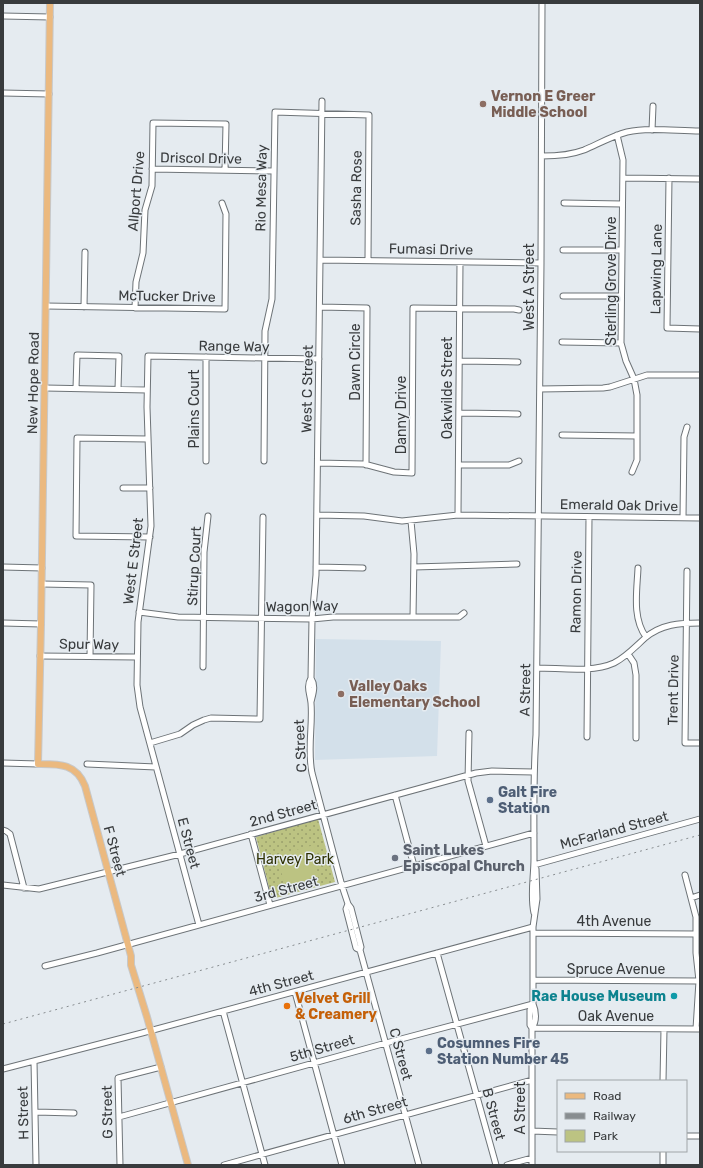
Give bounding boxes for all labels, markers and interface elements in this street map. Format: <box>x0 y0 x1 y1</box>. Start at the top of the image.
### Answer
place label: Vernon E Greer Middle School <box>491 88 596 121</box>
marker: Vernon E Greer Middle School <box>478 99 488 109</box>
street label: Rio Mesa Way <box>252 144 271 232</box>
street label: Driscol Drive <box>160 149 242 168</box>
street label: Allport Drive <box>125 150 148 232</box>
street label: Sasha Rose <box>347 150 366 226</box>
street label: Sterling Grove Drive <box>603 216 620 346</box>
street label: Lapwing Lane <box>647 223 666 314</box>
street label: Fumasi Drive <box>389 240 473 259</box>
street label: West A Street <box>521 243 538 331</box>
street label: McTucker Drive <box>118 287 216 306</box>
street label: Dawn Circle <box>347 323 364 401</box>
street label: New Hope Road <box>24 332 43 434</box>
street label: Oakwilde Street <box>439 336 456 439</box>
street label: Range Way <box>198 337 270 356</box>
street label: West C Street <box>298 344 317 433</box>
street label: Plains Court <box>186 369 203 449</box>
street label: Danny Drive <box>393 376 410 454</box>
street label: Emerald Oak Drive <box>560 496 678 515</box>
street label: West E Street <box>120 516 147 605</box>
street label: Stirup Court <box>184 525 205 606</box>
street label: Ramon Drive <box>567 550 586 634</box>
street label: Wagon Way <box>265 597 339 616</box>
street label: Spur Way <box>59 635 119 654</box>
street label: Trent Drive <box>664 654 683 726</box>
street label: A Street <box>517 663 534 717</box>
place label: Valley Oaks Elementary School <box>349 678 480 711</box>
marker: Valley Oaks Elementary School <box>336 689 346 699</box>
street label: C Street <box>291 718 310 773</box>
place label: Galt Fire Station <box>498 784 557 817</box>
marker: Galt Fire Station <box>485 795 495 805</box>
street label: 2nd Street <box>248 796 319 831</box>
street label: McFarland Street <box>558 808 671 853</box>
street label: E Street <box>174 816 204 871</box>
street label: F Street <box>100 824 130 879</box>
place label: Saint Lukes Episcopal Church <box>403 842 525 875</box>
park label: Harvey Park <box>256 851 335 868</box>
marker: Saint Lukes Episcopal Church <box>390 853 400 863</box>
street label: 3rd Street <box>252 873 321 906</box>
street label: 4th Avenue <box>577 913 652 930</box>
street label: Spruce Avenue <box>567 961 665 978</box>
street label: 4th Street <box>247 967 316 1000</box>
place label: Rae House Museum <box>531 988 666 1005</box>
place label: Velvet Grill & Creamery <box>295 990 378 1023</box>
marker: Rae House Museum <box>669 991 679 1001</box>
marker: Velvet Grill & Creamery <box>282 1001 292 1011</box>
street label: Oak Avenue <box>578 1008 654 1025</box>
street label: C Street <box>385 1026 416 1083</box>
street label: 5th Street <box>288 1031 357 1066</box>
place label: Cosumnes Fire Station Number 45 <box>437 1035 569 1068</box>
marker: Cosumnes Fire Station Number 45 <box>424 1046 434 1056</box>
legend <box>557 1080 687 1152</box>
street label: A Street <box>512 1081 529 1134</box>
street label: H Street <box>15 1085 32 1140</box>
street label: G Street <box>99 1085 116 1139</box>
street label: B Street <box>478 1086 509 1143</box>
text: Road <box>593 1089 621 1103</box>
street label: 6th Street <box>341 1093 410 1128</box>
text: Railway <box>593 1109 636 1123</box>
text: Park <box>593 1129 619 1143</box>

